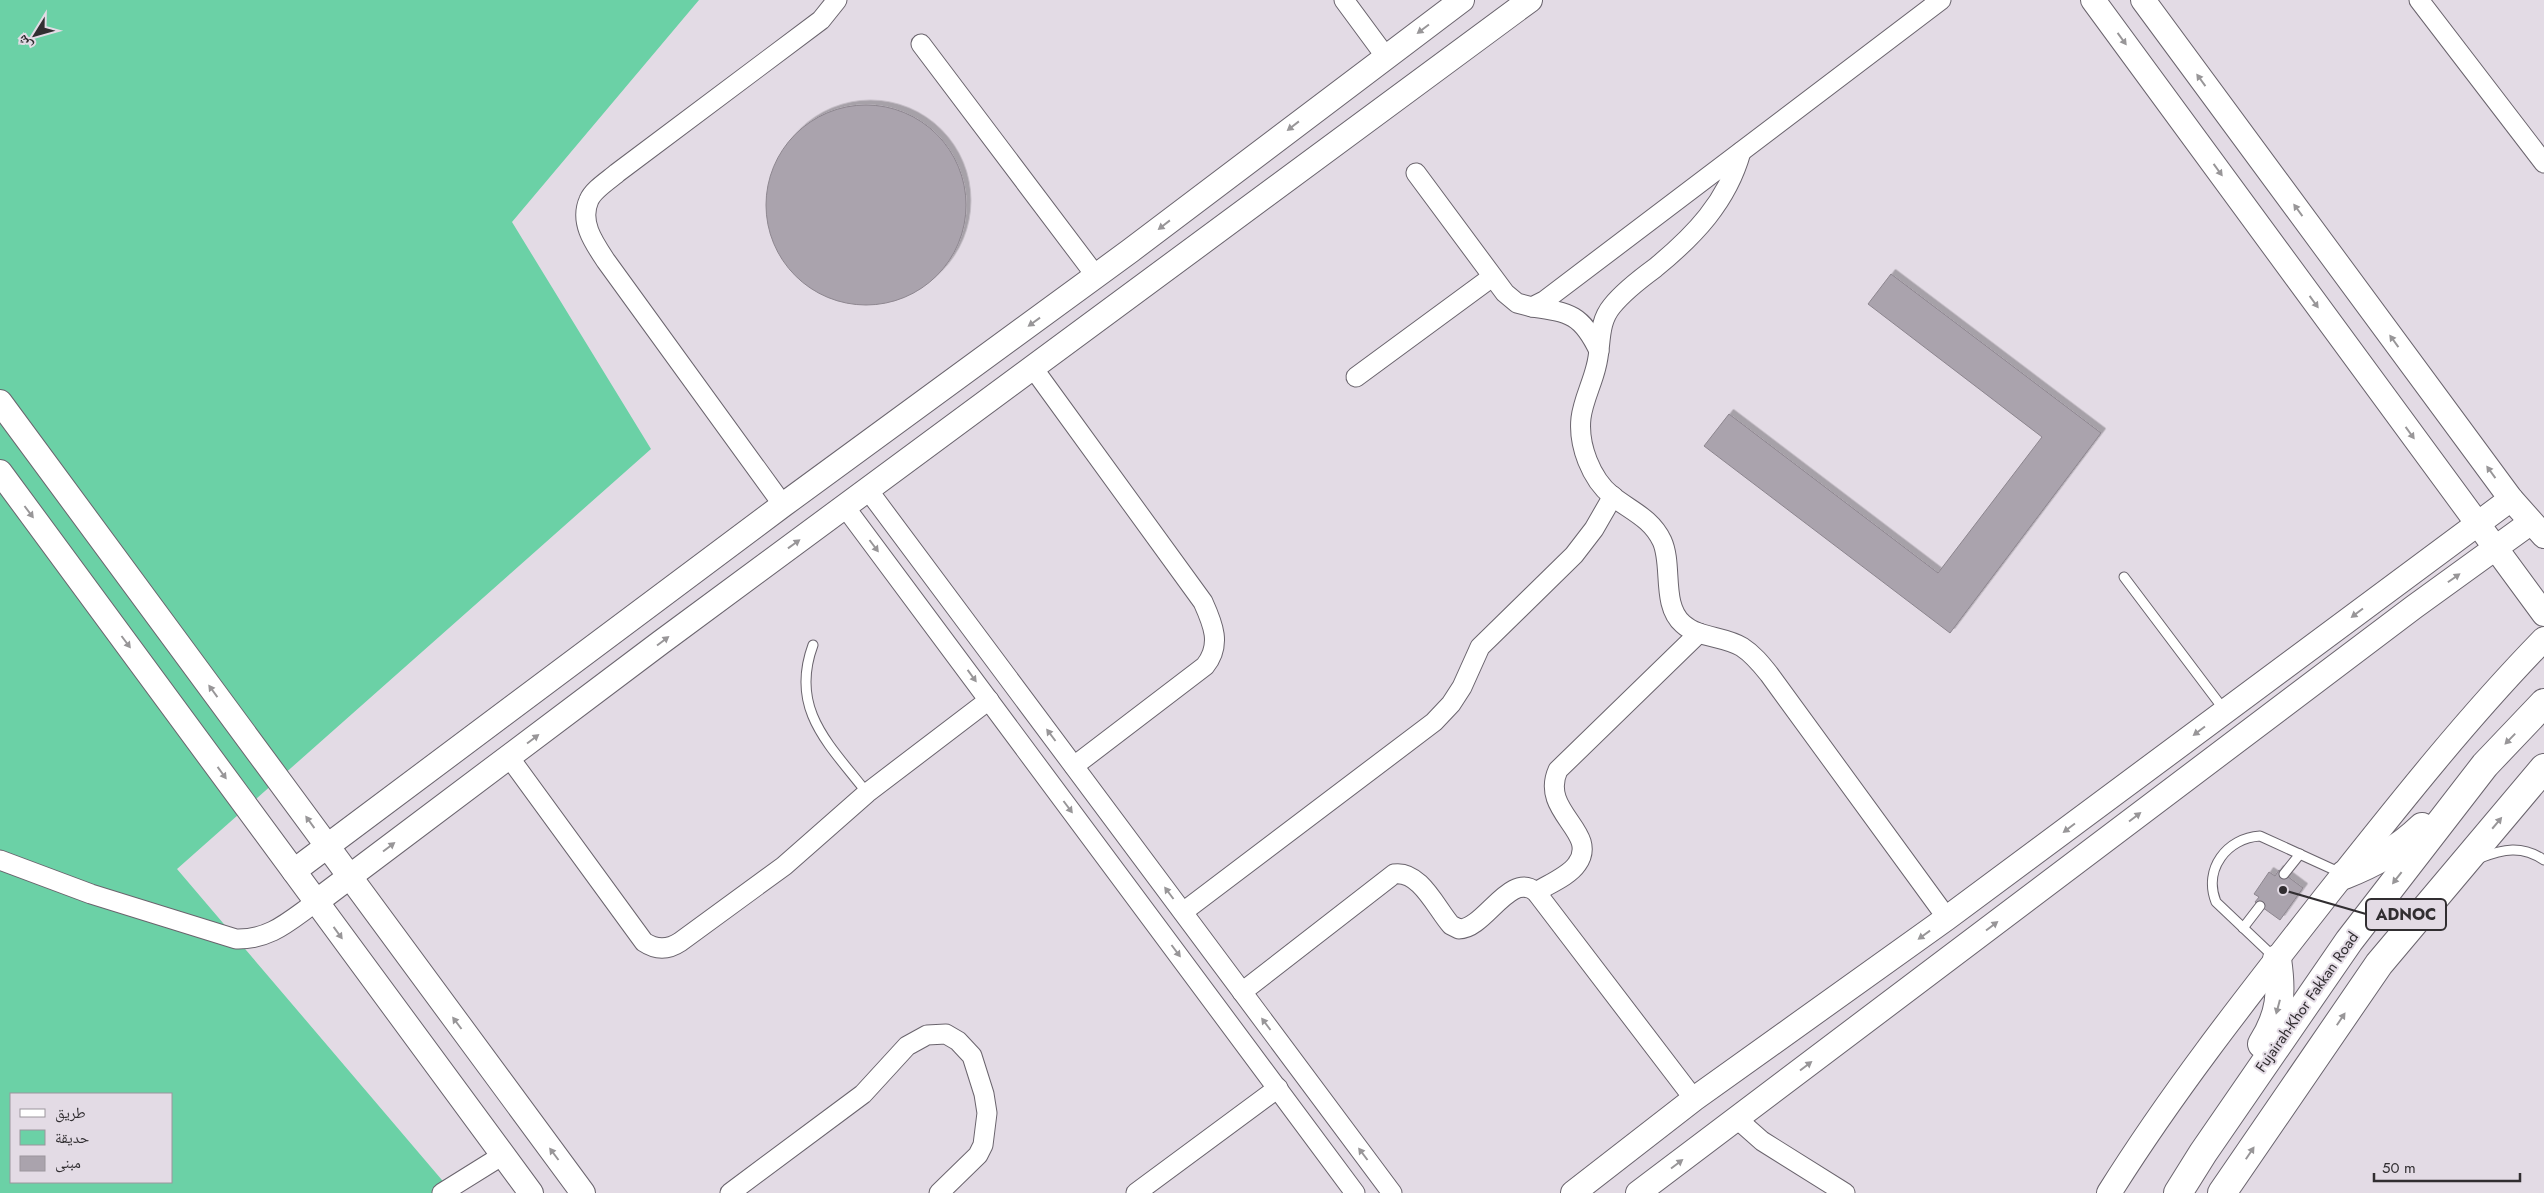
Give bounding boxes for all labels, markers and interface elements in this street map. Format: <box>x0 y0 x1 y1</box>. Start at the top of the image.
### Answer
north arrow <box>10 10 60 60</box>
one-way arrow <box>1416 24 1430 34</box>
text: ش <box>12 31 37 55</box>
one-way arrow <box>2117 32 2127 46</box>
one-way arrow <box>2196 74 2207 87</box>
one-way arrow <box>1287 121 1300 132</box>
one-way arrow <box>2213 164 2223 177</box>
one-way arrow <box>2293 203 2303 217</box>
one-way arrow <box>1158 220 1171 231</box>
one-way arrow <box>2309 295 2319 309</box>
one-way arrow <box>1027 317 1041 327</box>
one-way arrow <box>2389 335 2400 348</box>
one-way arrow <box>2405 426 2415 440</box>
one-way arrow <box>2486 465 2496 479</box>
one-way arrow <box>24 505 34 519</box>
one-way arrow <box>787 539 801 549</box>
one-way arrow <box>869 539 880 552</box>
one-way arrow <box>2447 573 2460 584</box>
one-way arrow <box>2350 608 2364 618</box>
one-way arrow <box>121 635 131 649</box>
one-way arrow <box>656 636 670 646</box>
one-way arrow <box>967 669 977 683</box>
one-way arrow <box>208 685 219 698</box>
one-way arrow <box>2192 726 2206 736</box>
one-way arrow <box>1046 728 1056 742</box>
one-way arrow <box>2504 732 2516 744</box>
one-way arrow <box>526 733 539 744</box>
one-way arrow <box>217 766 227 780</box>
one-way arrow <box>1063 800 1074 813</box>
one-way arrow <box>2128 812 2142 822</box>
one-way arrow <box>304 816 315 829</box>
one-way arrow <box>2491 818 2503 830</box>
one-way arrow <box>2062 823 2076 833</box>
one-way arrow <box>382 841 395 852</box>
one-way arrow <box>2392 871 2402 885</box>
one-way arrow <box>1164 886 1174 900</box>
callout: ADNOC <box>2366 899 2446 930</box>
text: ADNOC <box>2375 903 2436 926</box>
one-way arrow <box>1985 920 1998 931</box>
one-way arrow <box>333 926 344 939</box>
street label: Fujairah-Khor Fakkan Road <box>2250 927 2364 1077</box>
one-way arrow <box>1917 930 1931 940</box>
one-way arrow <box>1171 944 1181 958</box>
one-way arrow <box>2274 1000 2282 1015</box>
one-way arrow <box>2336 1012 2346 1025</box>
one-way arrow <box>452 1017 463 1030</box>
one-way arrow <box>1261 1017 1271 1031</box>
one-way arrow <box>1799 1060 1812 1071</box>
legend <box>10 1093 172 1183</box>
text: طريق <box>55 1102 86 1124</box>
text: حديقة <box>55 1127 90 1149</box>
one-way arrow <box>2245 1146 2255 1160</box>
one-way arrow <box>1358 1147 1368 1161</box>
one-way arrow <box>549 1148 560 1161</box>
scale bar <box>2374 1150 2520 1182</box>
text: مبنى <box>55 1152 81 1174</box>
text: 50 m <box>2382 1157 2416 1179</box>
one-way arrow <box>1670 1158 1683 1169</box>

